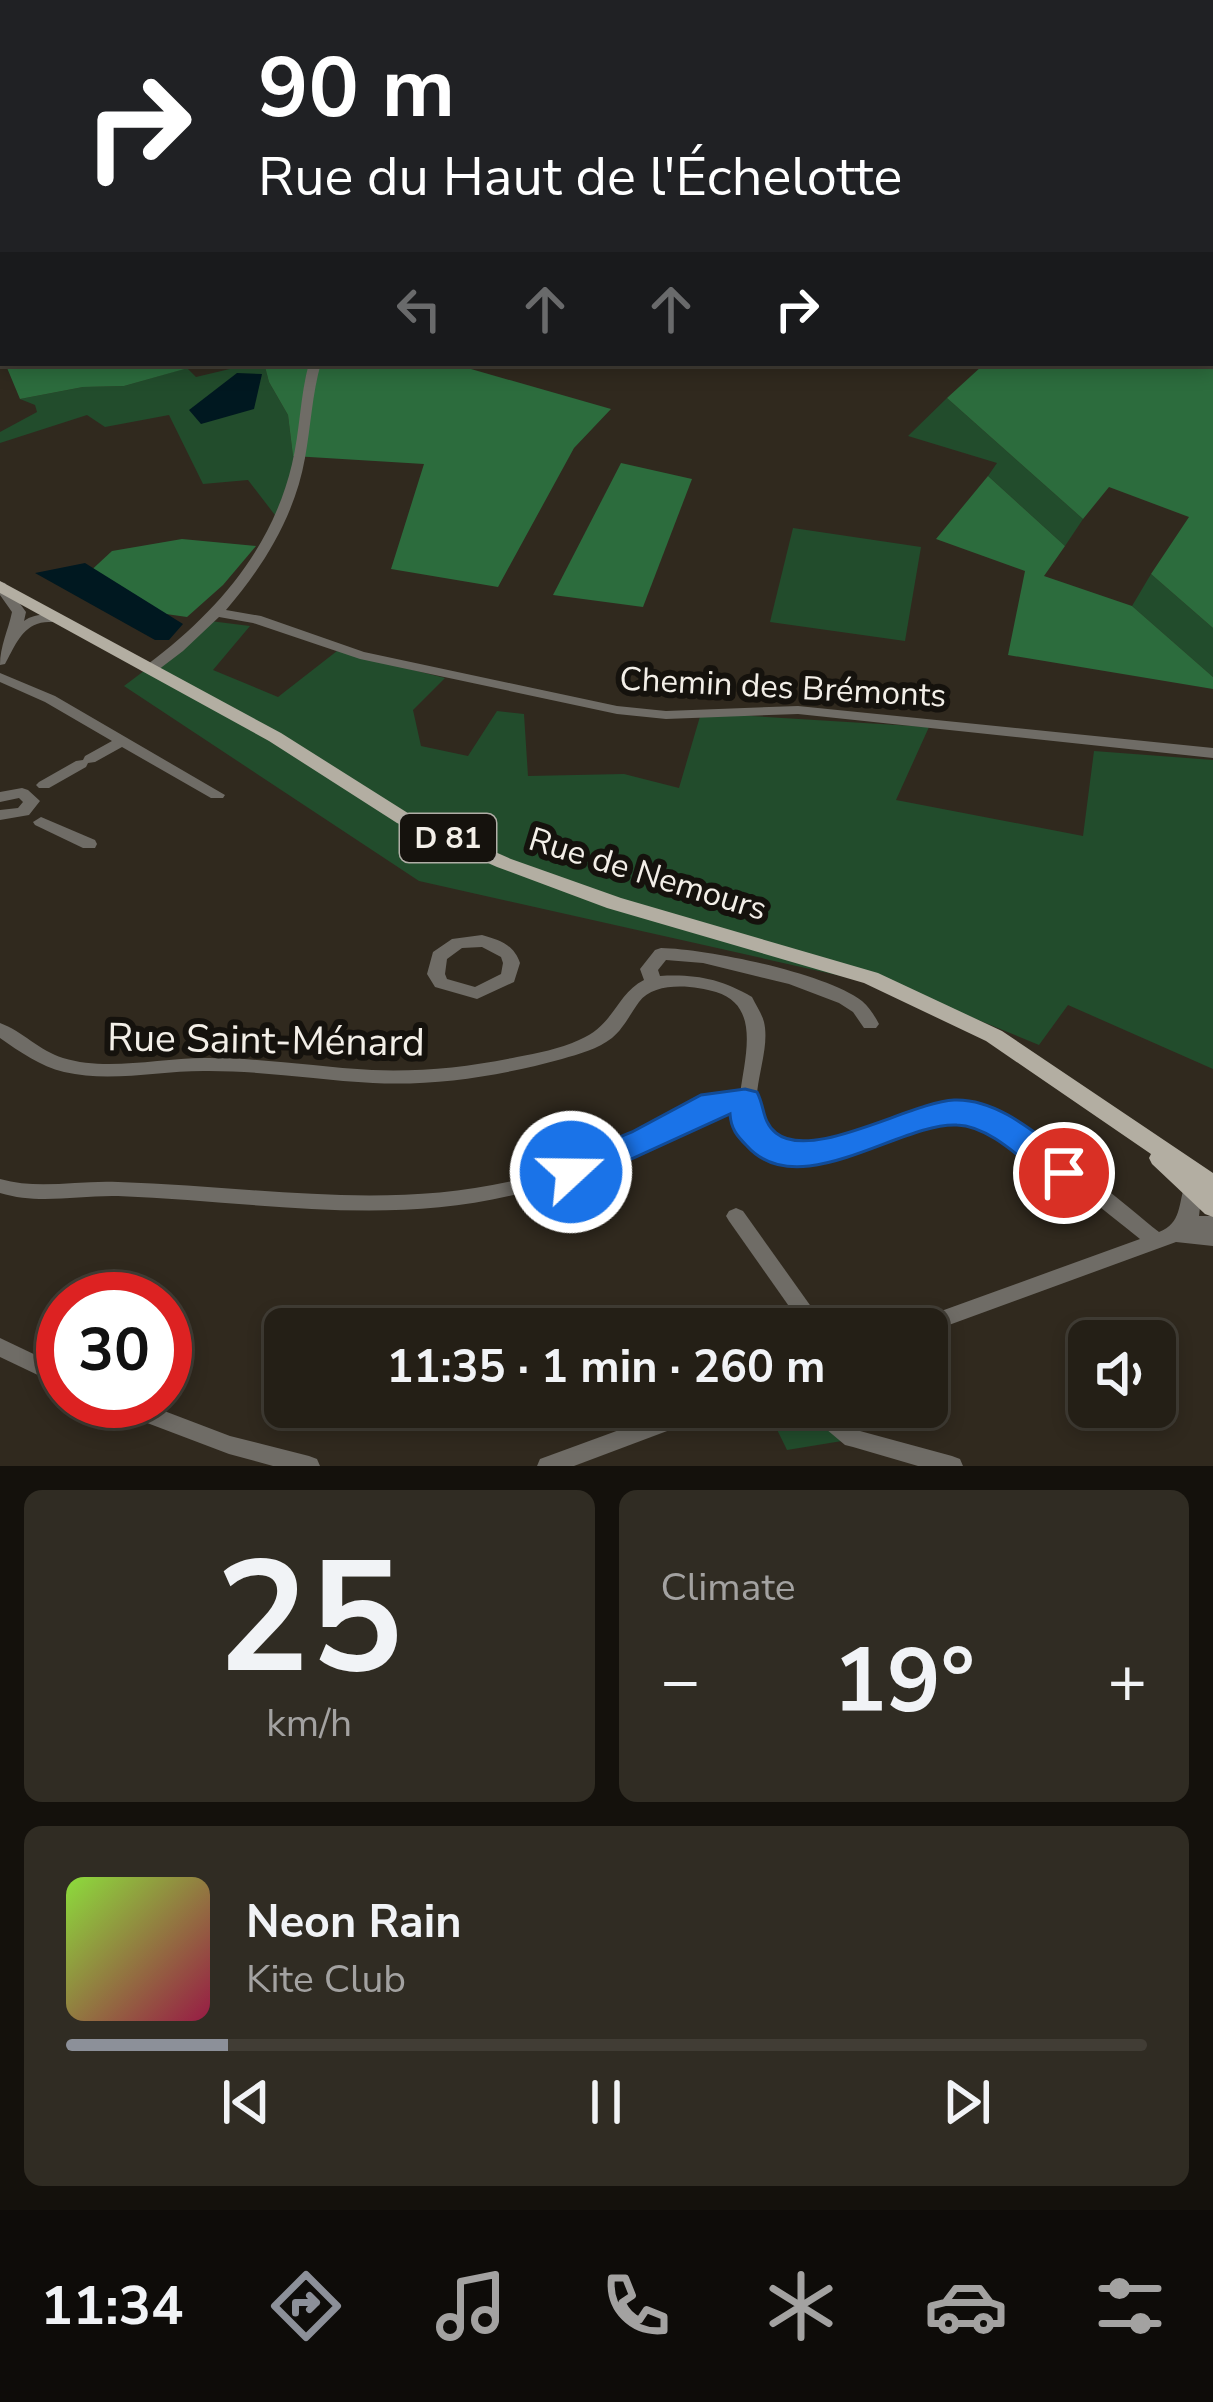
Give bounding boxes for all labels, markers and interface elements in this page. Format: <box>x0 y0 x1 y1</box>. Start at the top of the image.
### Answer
text: 90 m <box>258 31 455 146</box>
icon: right <box>60 48 216 204</box>
text: Rue du Haut de l'Échelotte <box>258 140 902 214</box>
icon: left <box>386 276 452 342</box>
icon: ahead <box>512 276 578 342</box>
icon: ahead <box>638 276 704 342</box>
icon: right <box>764 276 830 342</box>
street label: Chemin des Brémonts <box>618 656 947 719</box>
road number: D 81 <box>400 814 496 862</box>
street label: Rue de Nemours <box>523 817 772 932</box>
street label: Rue Saint-Ménard <box>107 1011 425 1070</box>
position arrow <box>508 1109 634 1235</box>
pin <box>1013 1122 1115 1224</box>
icon: arrive <box>1031 1140 1097 1206</box>
speed limit sign: 30 <box>36 1272 192 1428</box>
map controls <box>1068 1320 1176 1428</box>
button: sound <box>1068 1320 1176 1428</box>
text: 11:35 · 1 min · 260 m <box>386 1337 826 1398</box>
text: 25 <box>216 1512 403 1725</box>
text: Climate <box>661 1561 796 1614</box>
text: 19° <box>833 1620 975 1743</box>
text: − <box>661 1636 700 1726</box>
text: + <box>1107 1636 1147 1726</box>
text: km/h <box>266 1697 352 1750</box>
text: Neon Rain <box>246 1892 462 1953</box>
text: Kite Club <box>246 1953 406 2006</box>
icon: previous <box>213 2069 279 2135</box>
icon: pause <box>573 2069 639 2135</box>
icon: next <box>934 2069 1000 2135</box>
icon: directions <box>264 2264 348 2348</box>
icon: music <box>429 2264 513 2348</box>
icon: phone <box>594 2264 678 2348</box>
icon: climate <box>759 2264 843 2348</box>
icon: car <box>924 2264 1008 2348</box>
icon: filters <box>1088 2264 1172 2348</box>
text: 11:34 <box>40 2269 183 2343</box>

